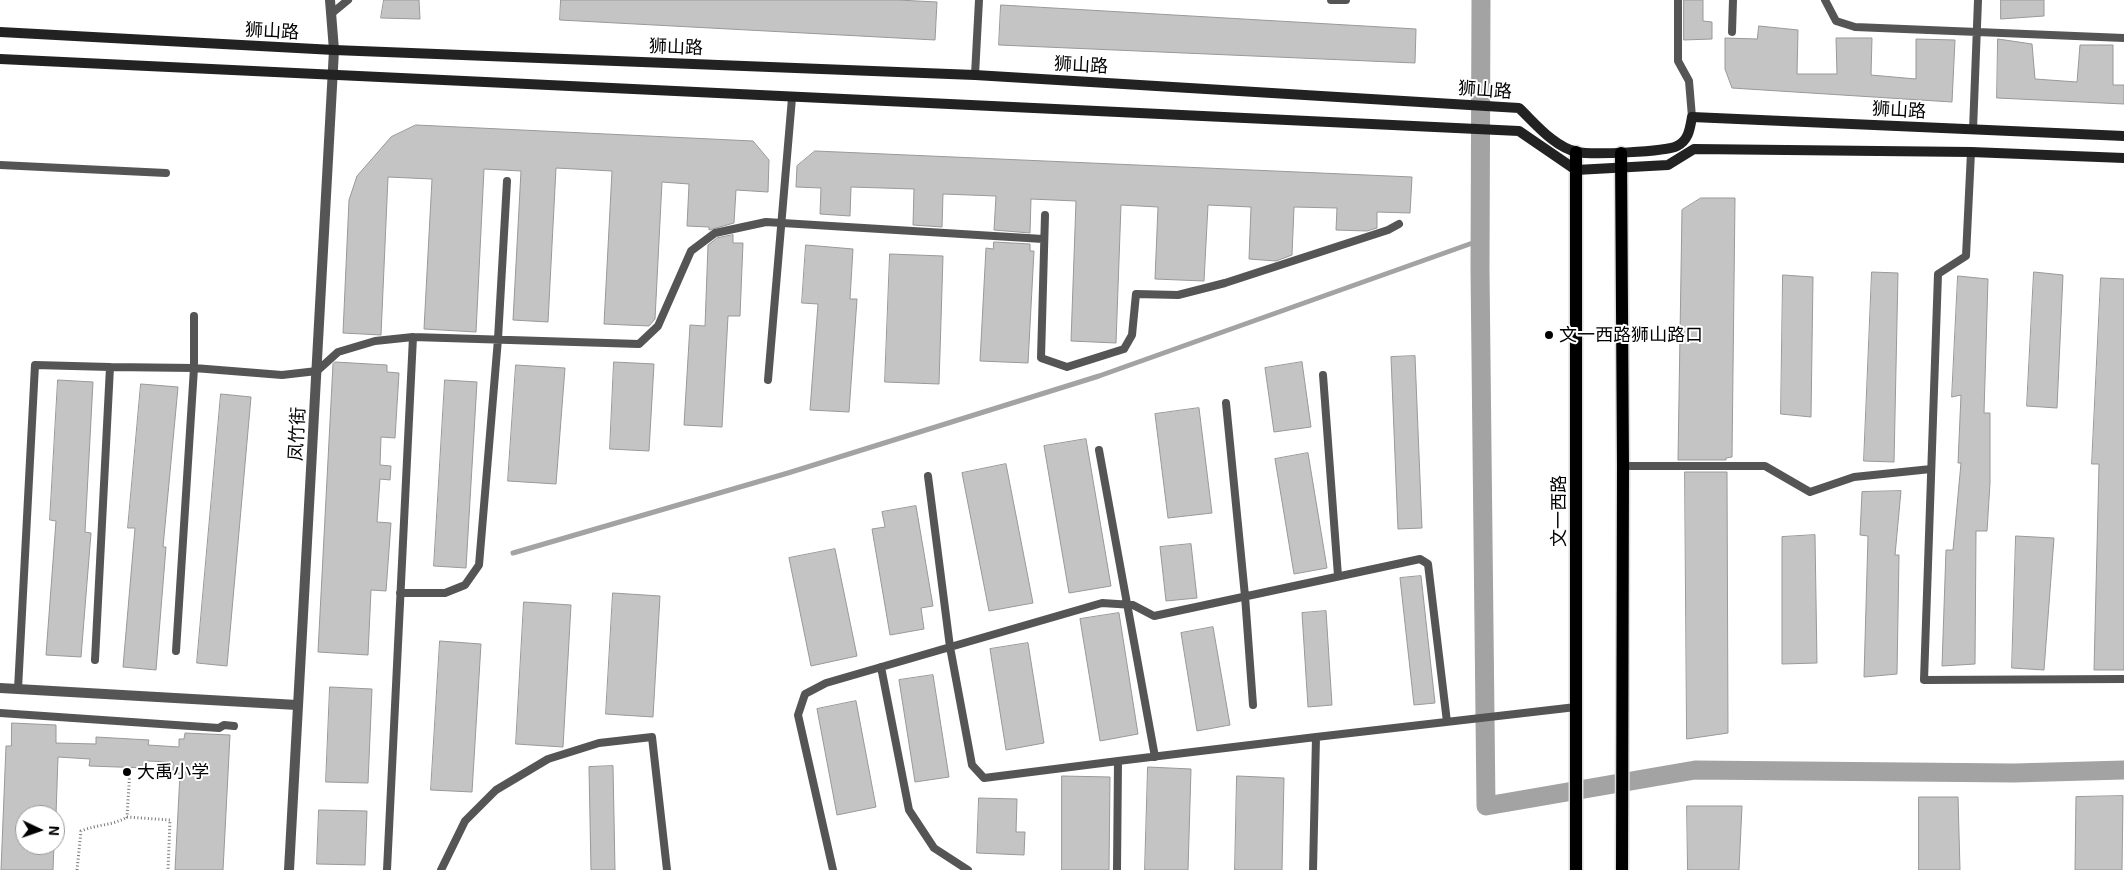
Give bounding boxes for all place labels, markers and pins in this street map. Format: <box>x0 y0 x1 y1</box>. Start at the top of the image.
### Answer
place label: 文一西路狮山路口 <box>1559 324 1703 346</box>
marker: 文一西路狮山路口 <box>1543 329 1555 341</box>
place label: 大禹小学 <box>137 761 209 783</box>
marker: 大禹小学 <box>121 766 133 778</box>

